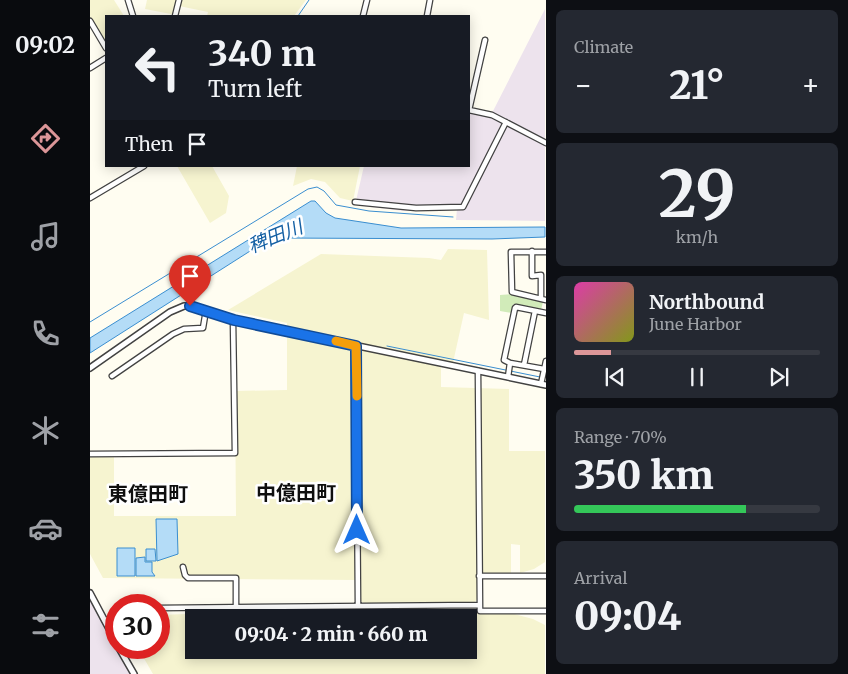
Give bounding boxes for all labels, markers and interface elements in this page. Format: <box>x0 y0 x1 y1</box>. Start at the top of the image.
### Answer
text: 09:02 <box>15 31 75 59</box>
text: 340 m <box>208 32 316 76</box>
icon: left <box>125 35 190 100</box>
text: Climate <box>574 37 633 57</box>
text: 21° <box>669 62 725 109</box>
text: − <box>574 67 593 103</box>
text: + <box>801 67 820 103</box>
text: Turn left <box>208 75 302 103</box>
icon: directions <box>28 121 63 156</box>
icon: arrive <box>183 130 211 158</box>
text: Then <box>125 132 173 156</box>
text: 29 <box>658 153 736 235</box>
water label: 稗田川 <box>244 213 308 258</box>
icon: music <box>28 219 63 254</box>
text: km/h <box>676 227 718 247</box>
pin <box>169 255 211 306</box>
icon: arrive <box>176 262 204 290</box>
text: Northbound <box>649 290 764 314</box>
text: June Harbor <box>649 314 742 334</box>
icon: phone <box>28 316 63 351</box>
icon: previous <box>601 363 629 391</box>
icon: pause <box>683 363 711 391</box>
icon: next <box>765 363 793 391</box>
icon: climate <box>28 413 63 448</box>
text: Range · 70% <box>574 427 667 447</box>
text: 350 km <box>574 452 714 499</box>
district label: 中億田町 <box>256 480 336 505</box>
district label: 東億田町 <box>108 481 188 506</box>
position arrow <box>330 503 382 555</box>
icon: car <box>28 511 63 546</box>
text: Arrival <box>574 568 627 588</box>
text: 09:04 <box>574 593 681 640</box>
speed limit sign: 30 <box>105 594 170 659</box>
icon: filters <box>28 608 63 643</box>
text: 09:04 · 2 min · 660 m <box>235 622 427 646</box>

